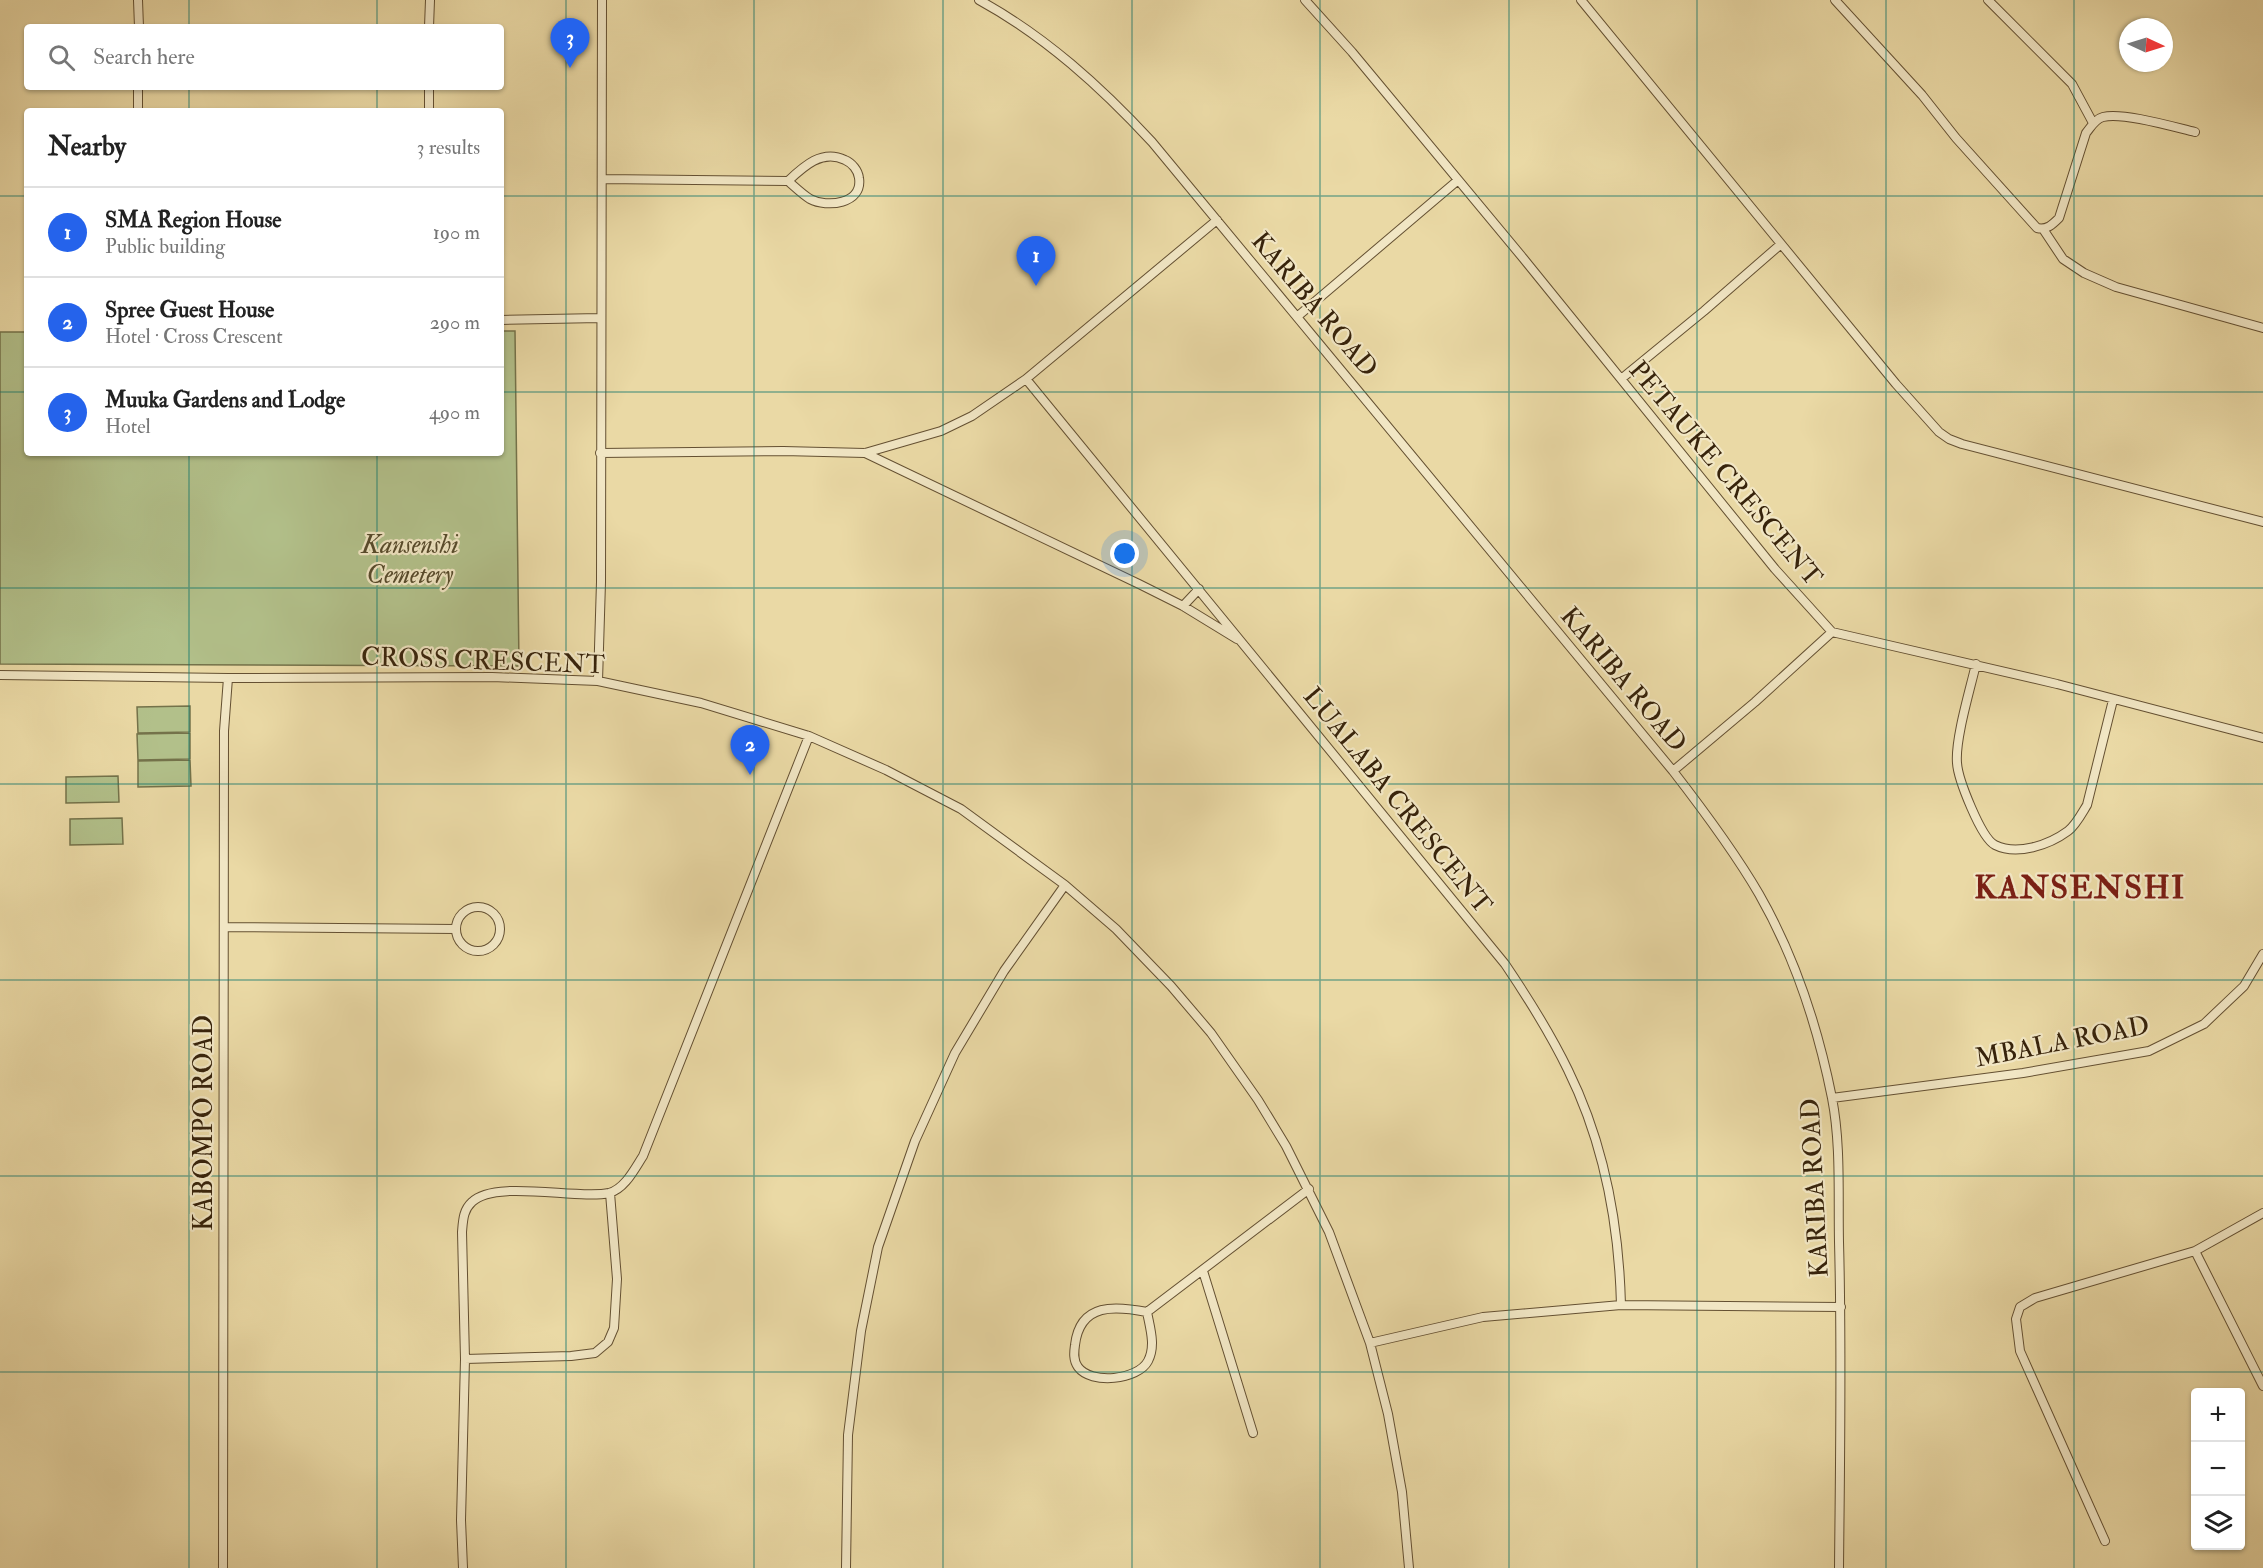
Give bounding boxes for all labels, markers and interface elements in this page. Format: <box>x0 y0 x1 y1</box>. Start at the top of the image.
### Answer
north arrow <box>2119 18 2173 72</box>
pin: 3 <box>550 19 590 68</box>
search box <box>24 24 504 90</box>
icon: search <box>45 41 78 74</box>
text: Search here <box>93 43 195 71</box>
text: Nearby <box>48 131 126 163</box>
text: 3 results <box>417 135 480 160</box>
text: SMA Region House <box>105 206 281 234</box>
text: 1 <box>64 220 71 245</box>
text: 190 m <box>433 220 480 245</box>
street label: KARIBA ROAD <box>1244 226 1384 384</box>
text: Public building <box>105 234 225 259</box>
pin: 1 <box>1016 236 1056 286</box>
text: Spree Guest House <box>105 296 274 324</box>
text: 2 <box>62 310 73 335</box>
text: 290 m <box>430 310 480 335</box>
text: Hotel · Cross Crescent <box>105 324 283 349</box>
street label: PETAUKE CRESCENT <box>1622 355 1829 593</box>
text: Muuka Gardens and Lodge <box>105 386 345 414</box>
text: 3 <box>64 400 71 425</box>
text: 490 m <box>429 400 480 425</box>
text: Hotel <box>105 414 151 439</box>
park label: Kansenshi Cemetery <box>359 529 459 591</box>
your location <box>1110 539 1139 568</box>
street label: KARIBA ROAD <box>1553 601 1693 759</box>
street label: CROSS CRESCENT <box>360 641 605 681</box>
street label: LUALABA CRESCENT <box>1296 681 1498 920</box>
pin: 2 <box>730 726 770 775</box>
district label: KANSENSHI <box>1974 868 2186 908</box>
street label: MBALA ROAD <box>1972 1009 2152 1075</box>
street label: KABOMPO ROAD <box>188 1015 220 1231</box>
street label: KARIBA ROAD <box>1794 1098 1836 1278</box>
map controls <box>2191 1388 2245 1550</box>
button: + <box>2191 1388 2245 1442</box>
button: − <box>2191 1442 2245 1496</box>
button: layers <box>2191 1496 2245 1550</box>

